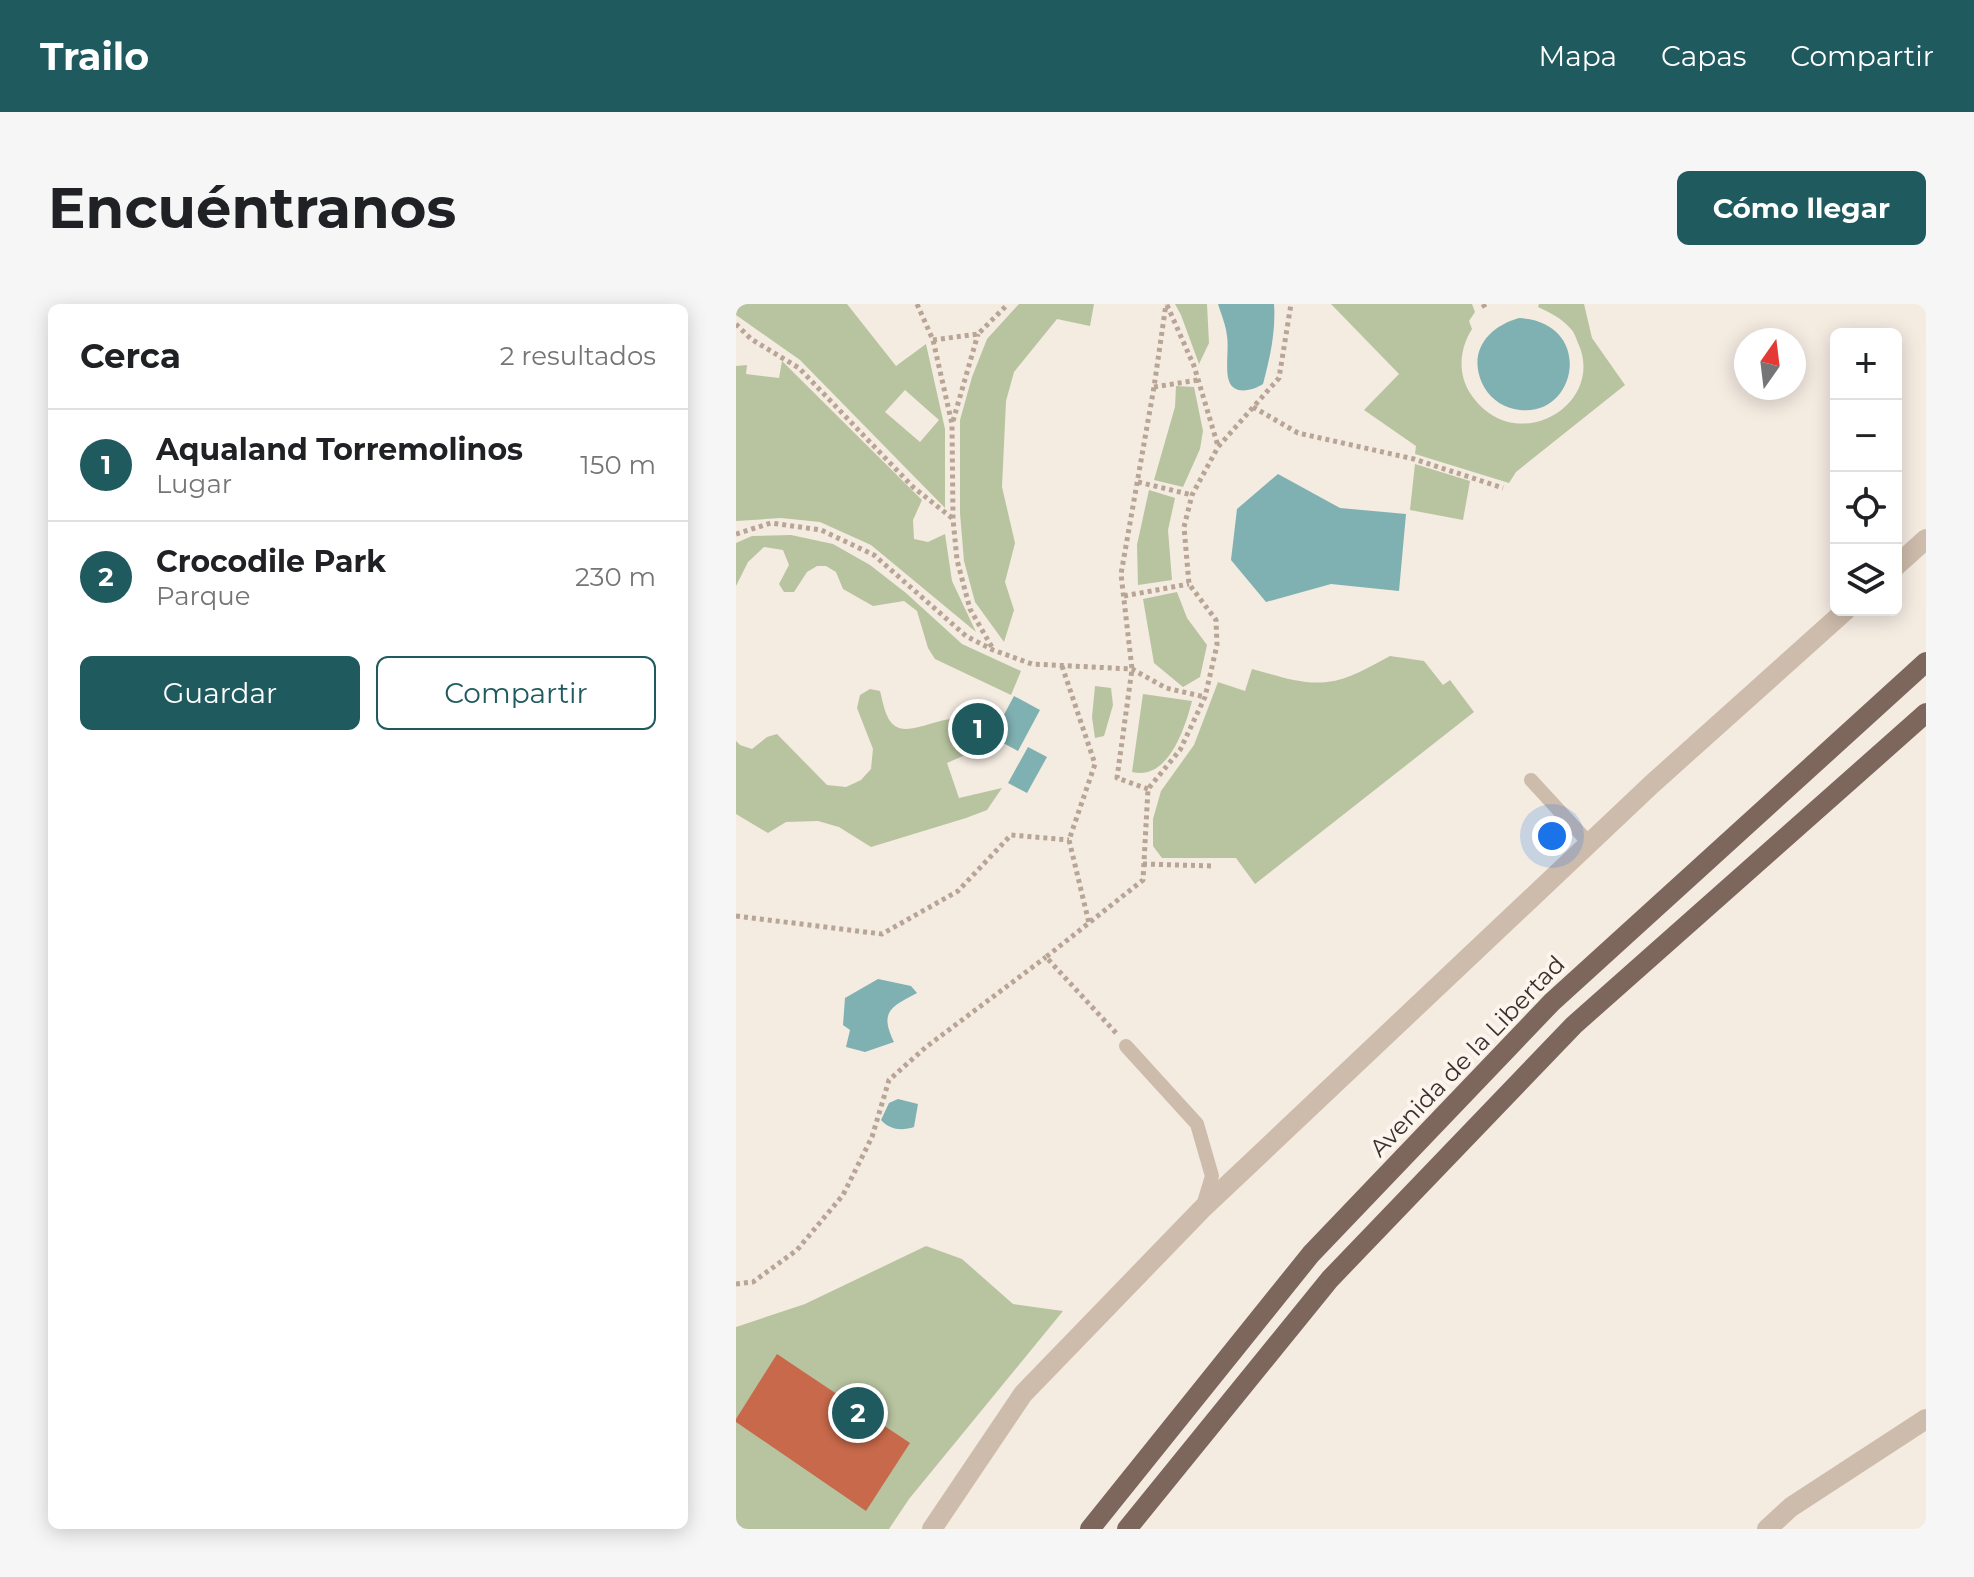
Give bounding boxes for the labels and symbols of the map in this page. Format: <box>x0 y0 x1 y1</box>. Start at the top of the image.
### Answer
north arrow <box>1734 328 1806 400</box>
pin: 1 <box>952 699 1004 759</box>
your location <box>1532 816 1572 856</box>
street label: Avenida de la Libertad <box>1363 949 1571 1163</box>
pin: 2 <box>832 1383 884 1443</box>

